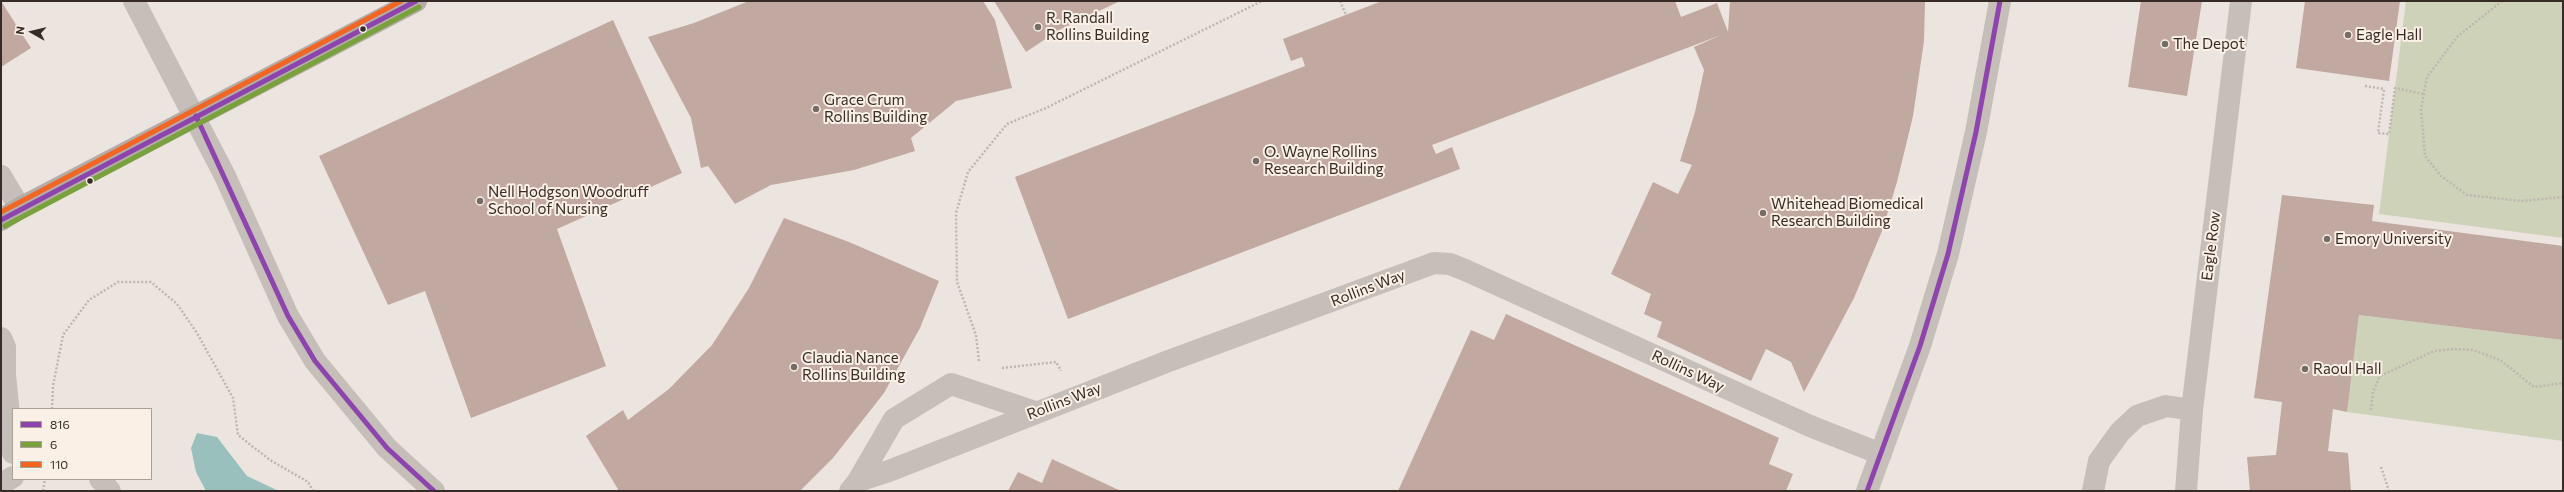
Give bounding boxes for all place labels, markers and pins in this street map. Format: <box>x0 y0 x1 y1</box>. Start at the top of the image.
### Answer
place label: R. Randall Rollins Building <box>1046 9 1149 44</box>
marker: R. Randall Rollins Building <box>1033 22 1043 32</box>
unlabelled marker <box>358 24 368 34</box>
place label: Eagle Hall <box>2356 26 2422 44</box>
marker: Eagle Hall <box>2343 30 2353 40</box>
place label: The Depot <box>2173 35 2245 53</box>
marker: The Depot <box>2160 39 2170 49</box>
place label: Grace Crum Rollins Building <box>824 91 927 126</box>
marker: Grace Crum Rollins Building <box>811 104 821 114</box>
place label: O. Wayne Rollins Research Building <box>1264 143 1384 178</box>
marker: O. Wayne Rollins Research Building <box>1251 156 1261 166</box>
unlabelled marker <box>85 176 95 186</box>
place label: Nell Hodgson Woodruff School of Nursing <box>488 183 649 218</box>
place label: Whitehead Biomedical Research Building <box>1771 195 1924 230</box>
marker: Nell Hodgson Woodruff School of Nursing <box>475 196 485 206</box>
marker: Whitehead Biomedical Research Building <box>1758 208 1768 218</box>
place label: Emory University <box>2335 230 2452 248</box>
marker: Emory University <box>2322 234 2332 244</box>
place label: Claudia Nance Rollins Building <box>802 349 905 384</box>
place label: Raoul Hall <box>2313 360 2382 378</box>
marker: Claudia Nance Rollins Building <box>789 362 799 372</box>
marker: Raoul Hall <box>2300 364 2310 374</box>

